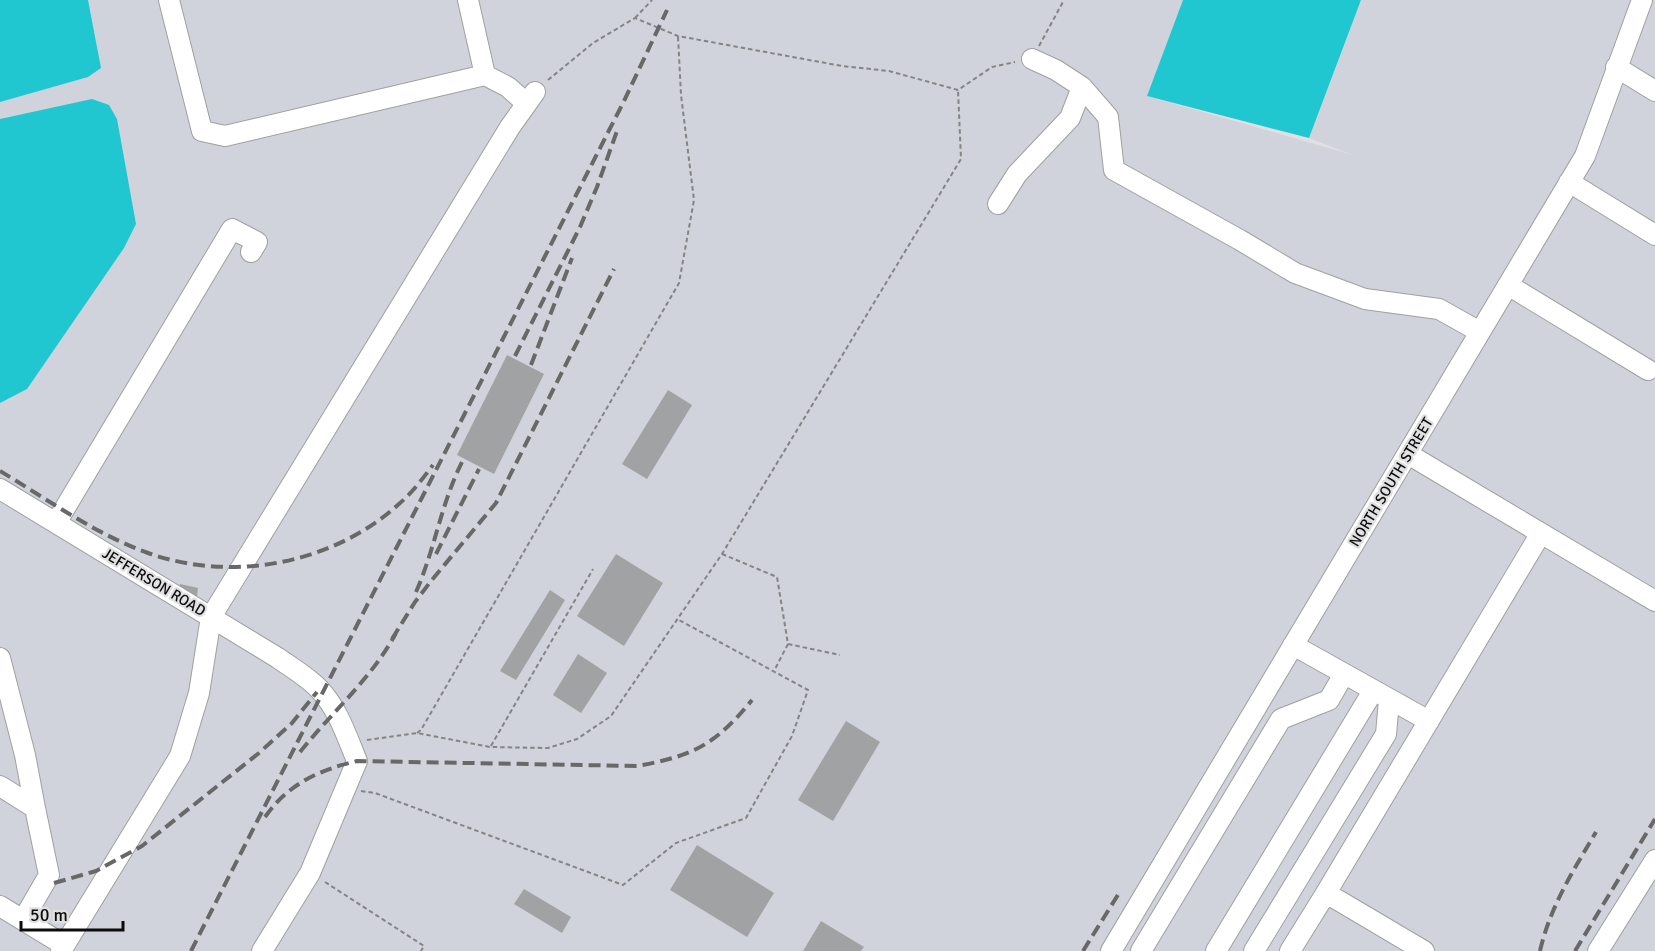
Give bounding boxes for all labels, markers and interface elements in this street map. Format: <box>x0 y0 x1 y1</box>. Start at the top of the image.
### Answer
street label: NORTH SOUTH STREET <box>1345 414 1437 550</box>
street label: JEFFERSON ROAD <box>99 544 209 620</box>
scale bar <box>21 894 123 932</box>
text: 50 m <box>30 904 68 926</box>

